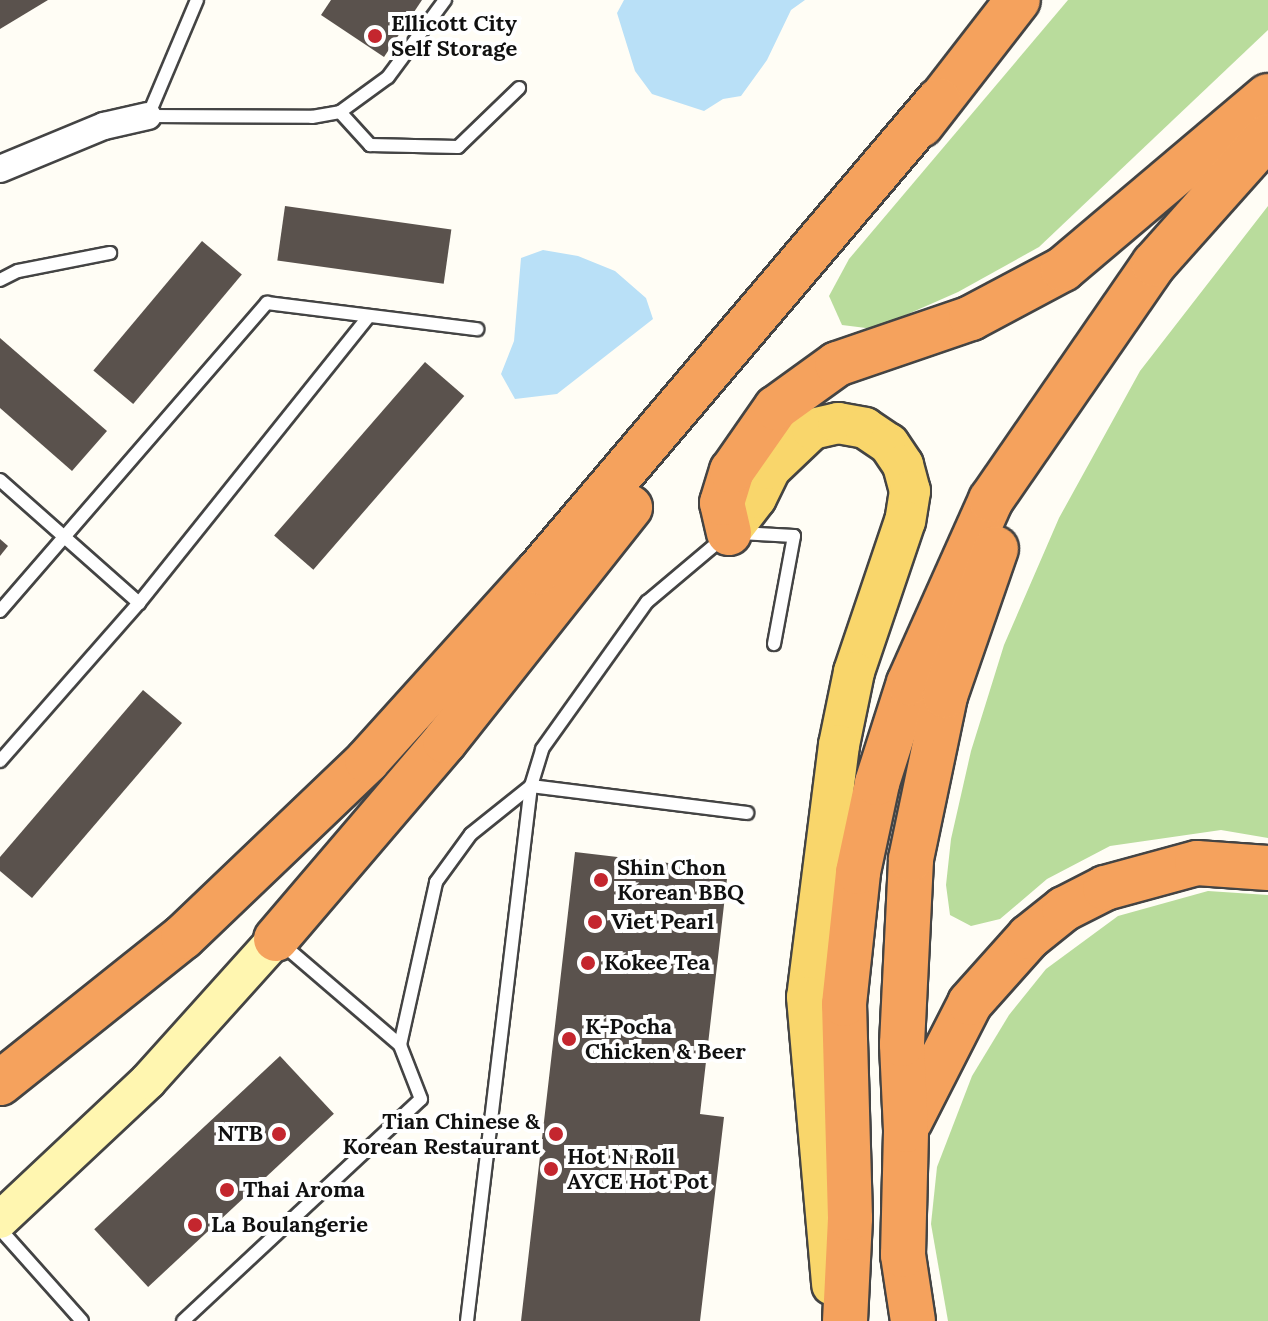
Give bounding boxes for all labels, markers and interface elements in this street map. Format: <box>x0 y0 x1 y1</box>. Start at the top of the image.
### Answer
place label: Ellicott City Self Storage <box>391 10 517 62</box>
marker: Ellicott City Self Storage <box>366 27 384 45</box>
place label: Shin Chon Korean BBQ <box>617 854 744 906</box>
marker: Shin Chon Korean BBQ <box>592 871 610 889</box>
place label: Viet Pearl <box>611 909 714 935</box>
marker: Viet Pearl <box>586 913 604 931</box>
place label: Kokee Tea <box>604 950 710 976</box>
marker: Kokee Tea <box>579 954 597 972</box>
place label: K-Pocha Chicken & Beer <box>585 1013 746 1064</box>
marker: K-Pocha Chicken & Beer <box>560 1030 578 1048</box>
place label: Tian Chinese & Korean Restaurant <box>342 1108 540 1160</box>
place label: NTB <box>217 1121 263 1147</box>
marker: NTB <box>270 1125 288 1143</box>
marker: Tian Chinese & Korean Restaurant <box>547 1125 565 1143</box>
place label: Hot N Roll AYCE Hot Pot <box>567 1143 709 1194</box>
marker: Hot N Roll AYCE Hot Pot <box>542 1160 560 1178</box>
place label: Thai Aroma <box>243 1177 365 1203</box>
marker: Thai Aroma <box>218 1181 236 1199</box>
place label: La Boulangerie <box>211 1212 368 1238</box>
marker: La Boulangerie <box>186 1216 204 1234</box>

